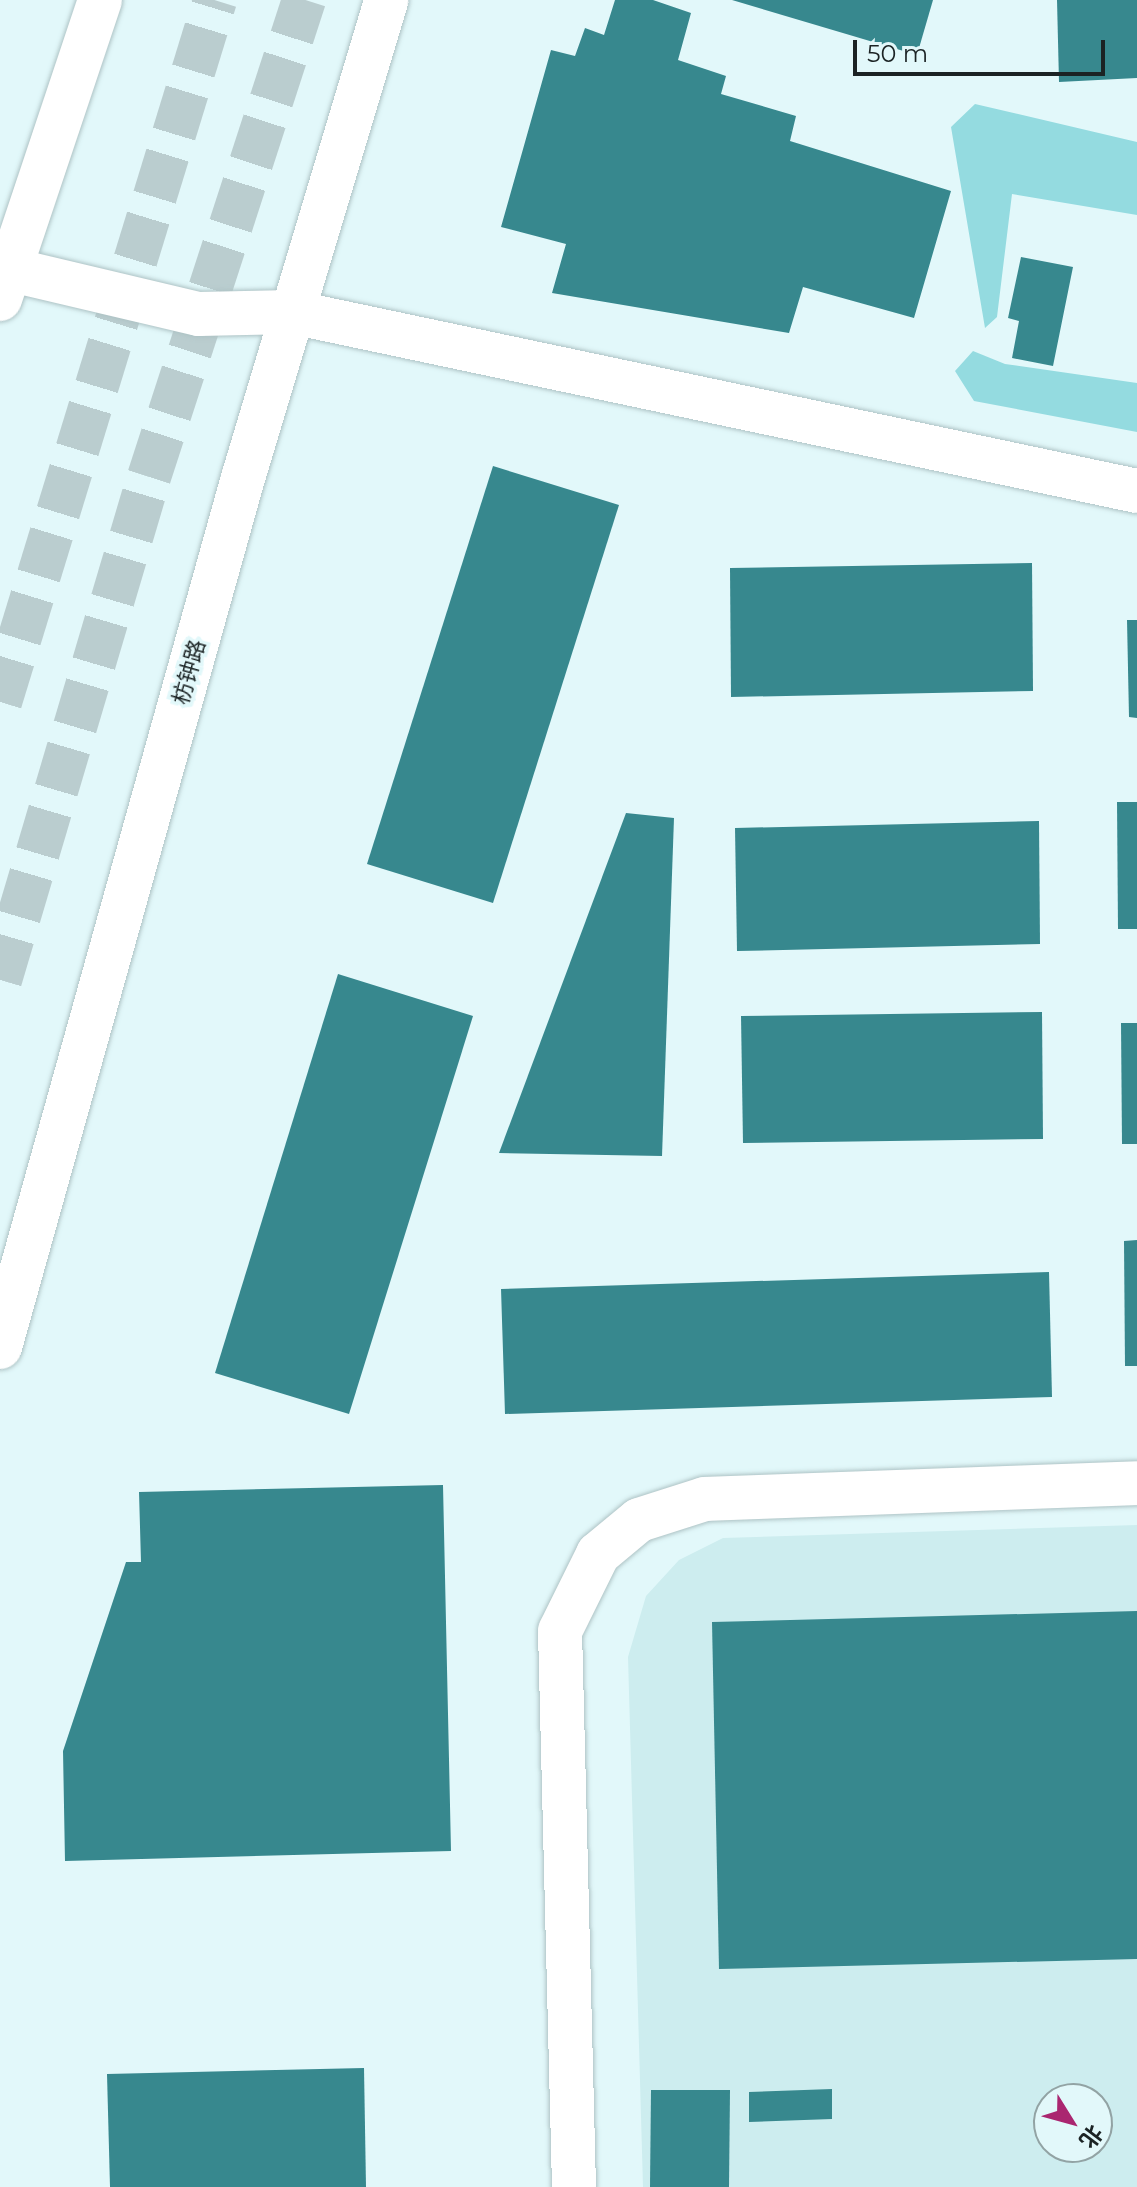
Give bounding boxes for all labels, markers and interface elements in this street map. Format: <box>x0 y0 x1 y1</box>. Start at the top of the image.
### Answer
scale bar <box>857 24 1109 74</box>
text: 50 m <box>867 39 928 68</box>
street label: 枋钟路 <box>167 637 211 707</box>
north arrow <box>1033 2083 1113 2163</box>
text: 北 <box>1074 2120 1108 2153</box>

